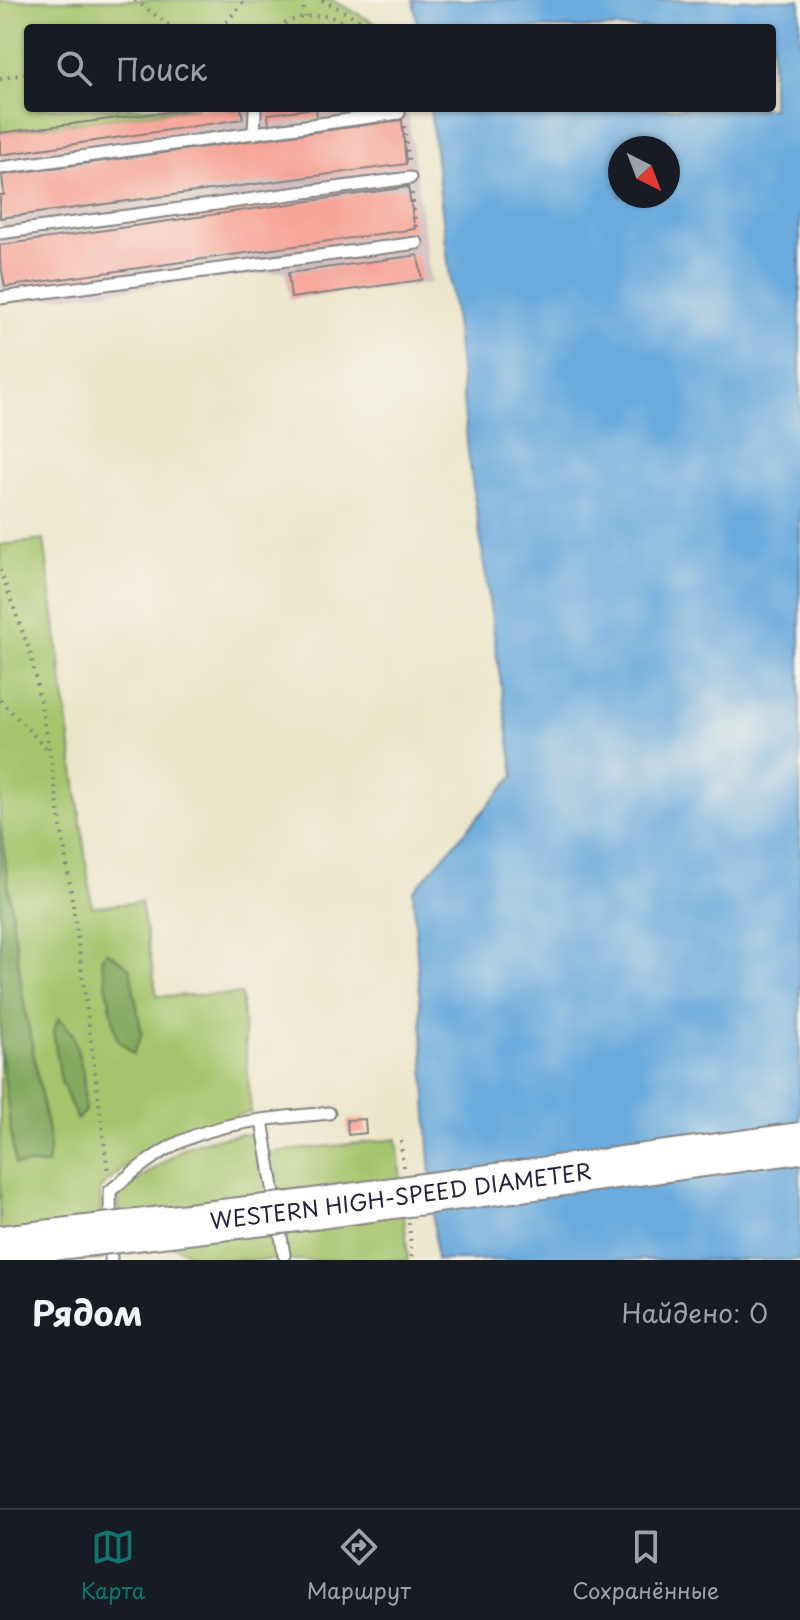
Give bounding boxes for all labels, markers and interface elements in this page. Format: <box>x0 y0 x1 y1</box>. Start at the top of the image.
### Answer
search box <box>24 24 776 112</box>
icon: search <box>52 46 96 90</box>
text: Поиск <box>116 46 207 91</box>
north arrow <box>608 136 680 208</box>
street label: WESTERN HIGH-SPEED DIAMETER <box>208 1153 594 1236</box>
text: Рядом <box>32 1286 143 1338</box>
text: Найдено: 0 <box>622 1293 768 1332</box>
tab: Карта <box>81 1525 145 1606</box>
tab: Маршрут <box>307 1525 411 1606</box>
tab: Сохранённые <box>572 1525 719 1606</box>

